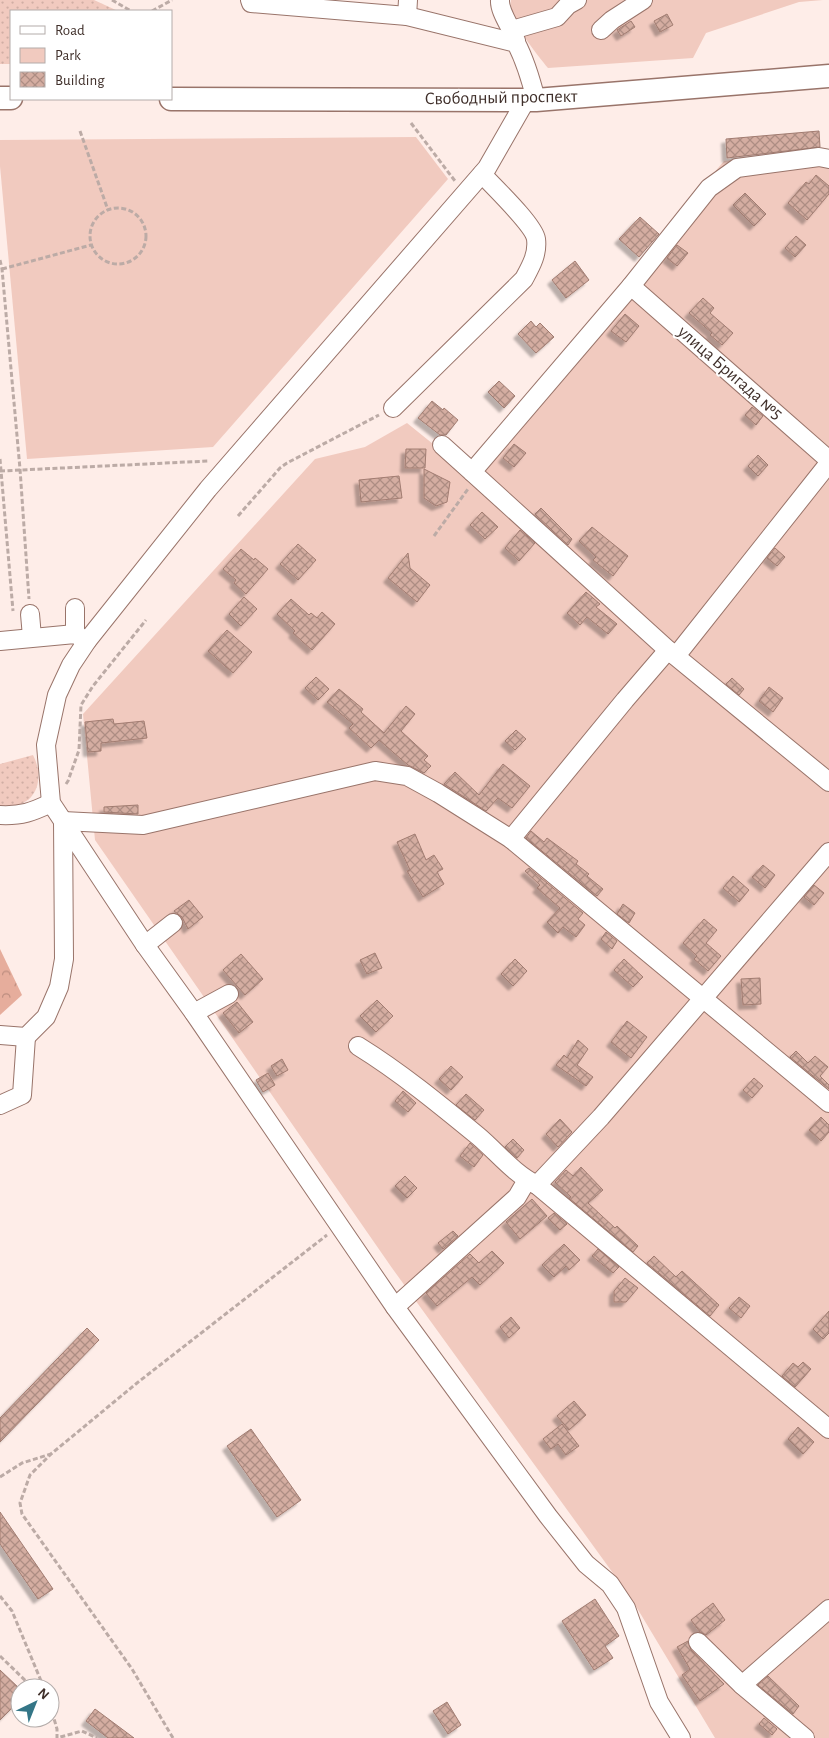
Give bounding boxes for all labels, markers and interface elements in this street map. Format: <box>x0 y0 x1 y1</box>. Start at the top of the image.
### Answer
legend <box>10 10 172 100</box>
text: Road <box>55 23 85 38</box>
text: Park <box>55 48 81 63</box>
text: Building <box>55 73 105 88</box>
street label: Свободный проспект <box>424 87 578 108</box>
street label: улица Бригада №5 <box>673 322 786 423</box>
north arrow <box>10 1678 60 1728</box>
text: N <box>35 1686 52 1703</box>

